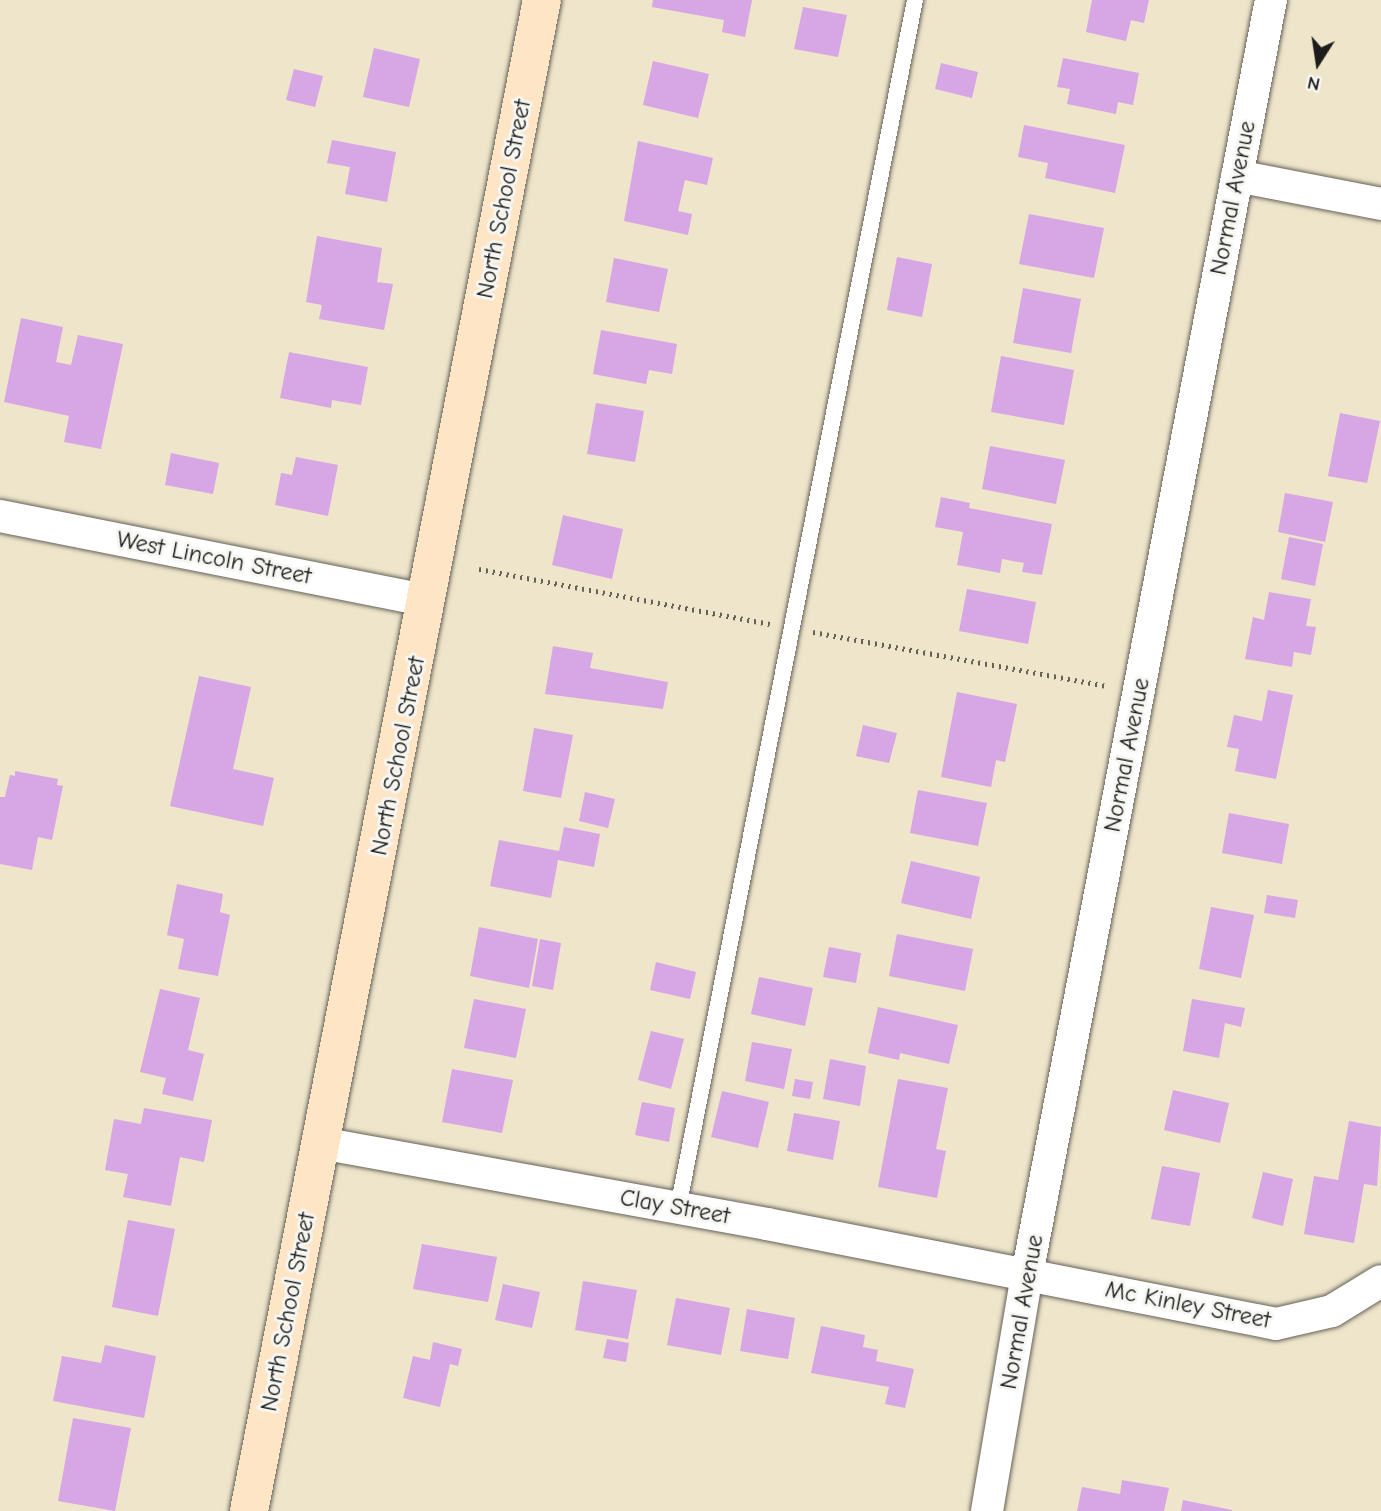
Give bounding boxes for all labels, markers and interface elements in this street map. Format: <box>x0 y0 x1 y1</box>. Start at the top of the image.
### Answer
north arrow <box>1283 28 1353 98</box>
text: N <box>1305 71 1322 96</box>
street label: North School Street <box>471 97 537 301</box>
street label: Normal Avenue <box>1204 118 1262 278</box>
street label: West Lincoln Street <box>114 525 314 591</box>
street label: North School Street <box>365 654 431 858</box>
street label: Normal Avenue <box>1098 675 1156 835</box>
street label: Clay Street <box>618 1183 732 1231</box>
street label: North School Street <box>255 1210 321 1414</box>
street label: Normal Avenue <box>994 1232 1050 1392</box>
street label: Mc Kinley Street <box>1103 1275 1273 1335</box>

